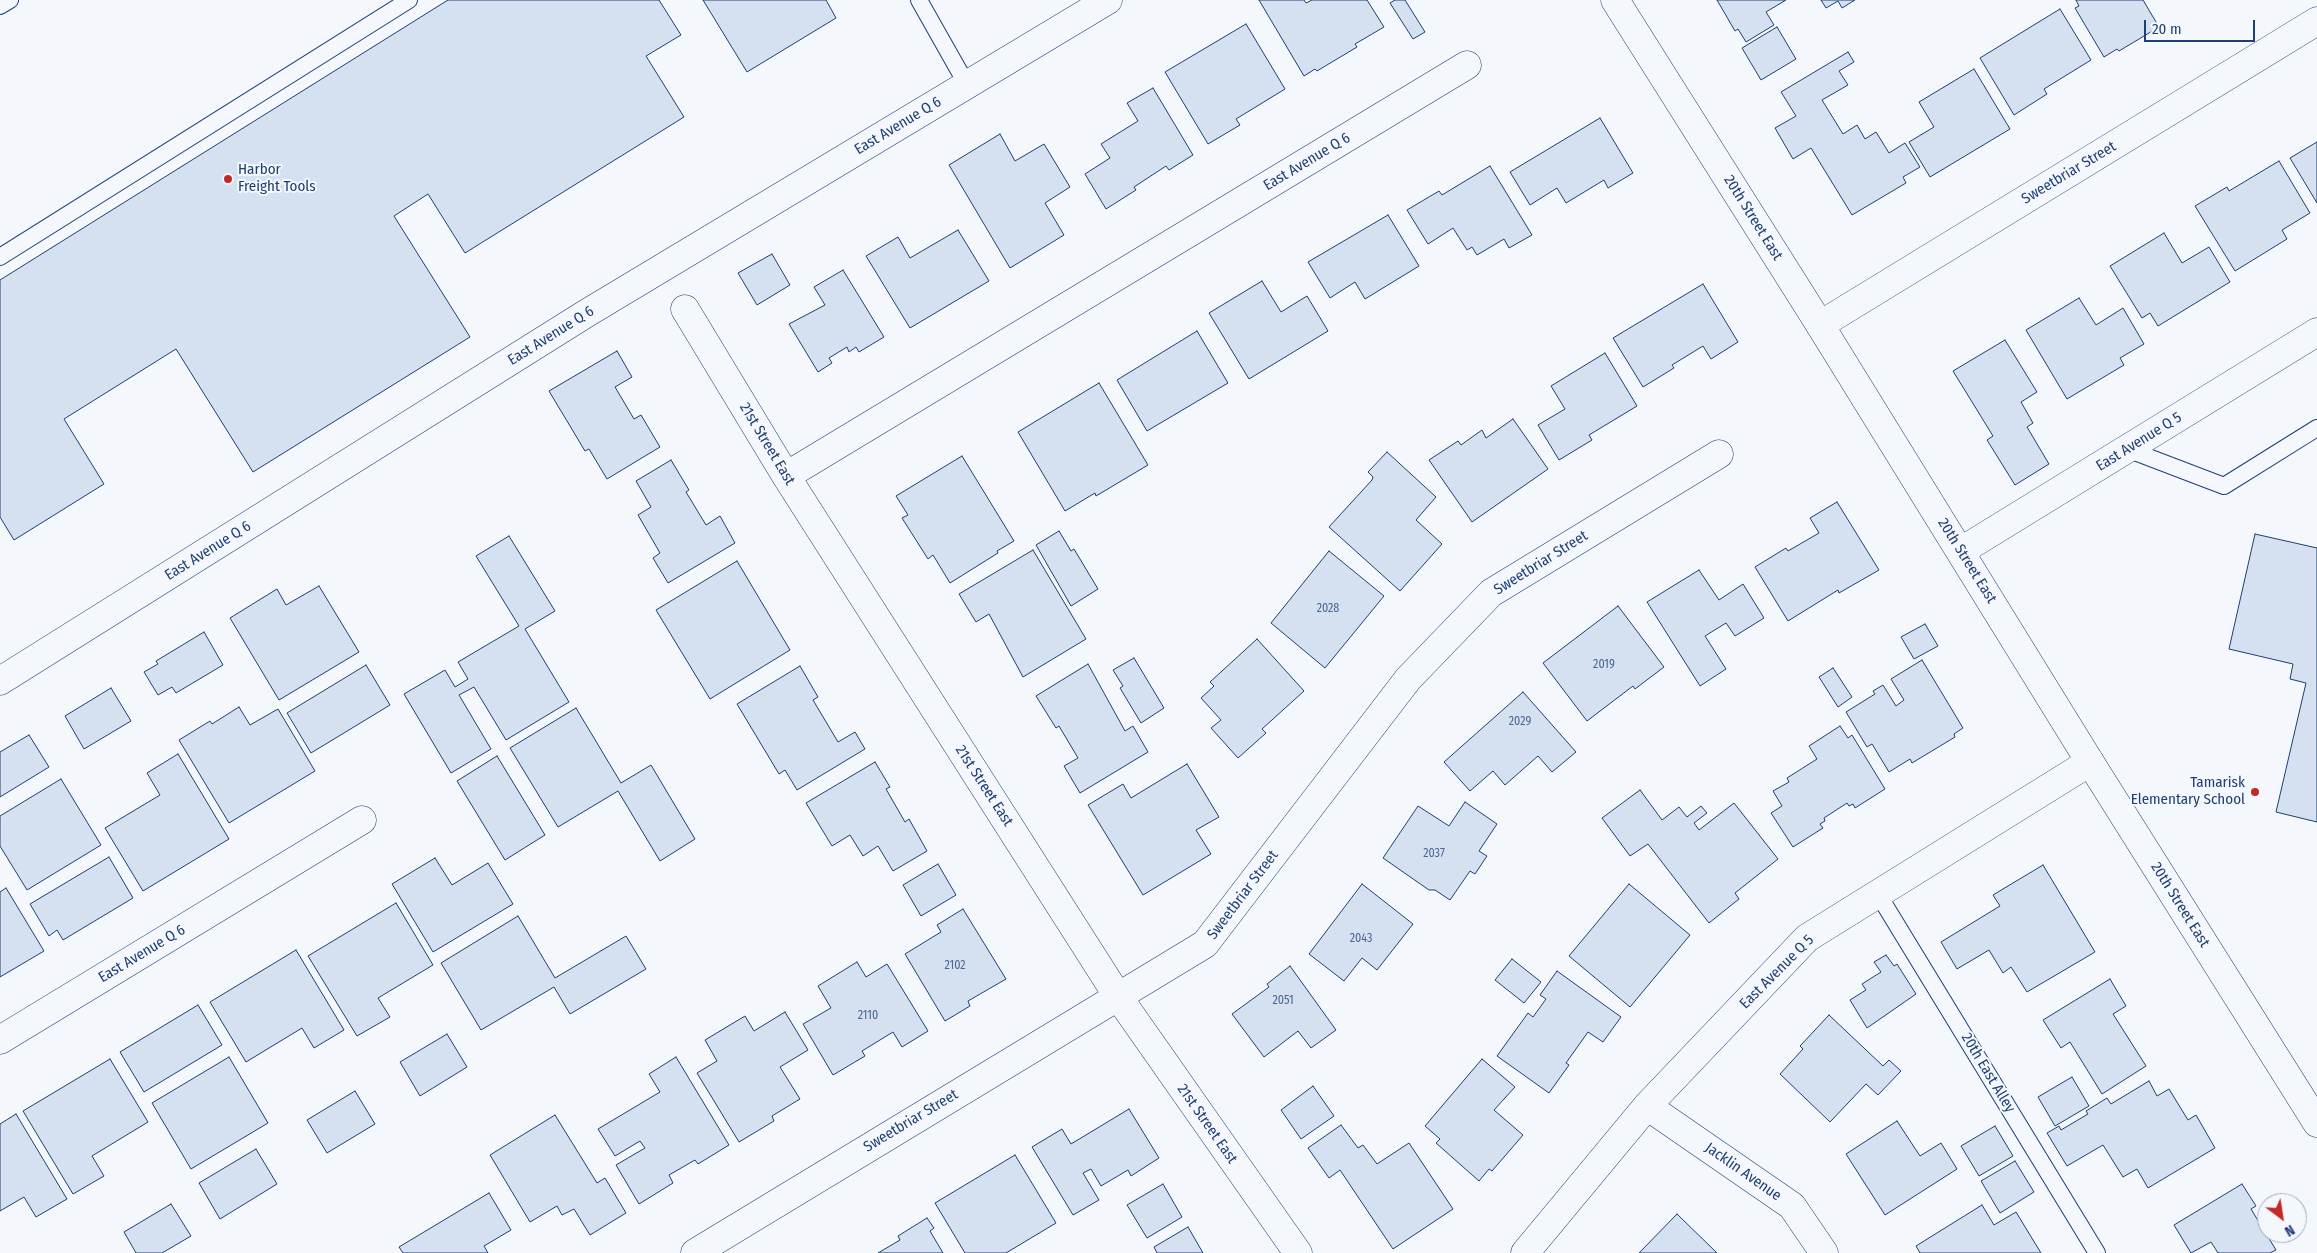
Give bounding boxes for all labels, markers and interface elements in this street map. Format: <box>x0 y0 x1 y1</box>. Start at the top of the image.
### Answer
scale bar <box>2147 10 2258 42</box>
text: 20 m <box>2152 20 2182 38</box>
street label: East Avenue Q 6 <box>851 93 945 159</box>
street label: East Avenue Q 6 <box>1260 129 1354 195</box>
street label: Sweetbriar Street <box>2019 138 2119 208</box>
place label: Harbor Freight Tools <box>238 161 316 196</box>
street label: 20th Street East <box>1720 172 1786 264</box>
marker: Harbor Freight Tools <box>222 173 234 185</box>
street label: East Avenue Q 6 <box>505 302 597 370</box>
street label: 21st Street East <box>735 400 799 488</box>
street label: East Avenue Q 5 <box>2093 409 2185 475</box>
street label: 20th Street East <box>1934 515 2000 607</box>
street label: East Avenue Q 6 <box>162 517 254 585</box>
street label: Sweetbriar Street <box>1491 527 1591 599</box>
house number: 2028 <box>1317 602 1339 616</box>
house number: 2019 <box>1593 658 1615 672</box>
house number: 2029 <box>1509 715 1531 729</box>
street label: 21st Street East <box>951 742 1017 830</box>
place label: Tamarisk Elementary School <box>2131 774 2245 809</box>
marker: Tamarisk Elementary School <box>2249 786 2261 798</box>
street label: Sweetbriar Street <box>1204 847 1282 943</box>
house number: 2037 <box>1423 847 1445 861</box>
street label: 20th Street East <box>2147 859 2213 951</box>
street label: East Avenue Q 6 <box>95 921 189 987</box>
street label: East Avenue Q 5 <box>1736 931 1818 1013</box>
house number: 2043 <box>1350 932 1372 946</box>
house number: 2102 <box>944 959 966 973</box>
house number: 2051 <box>1272 994 1294 1008</box>
house number: 2110 <box>858 1009 878 1023</box>
street label: 20th East Alley <box>1957 1030 2019 1116</box>
street label: 21st Street East <box>1173 1081 1241 1167</box>
street label: Sweetbriar Street <box>861 1086 961 1156</box>
street label: Jacklin Avenue <box>1701 1139 1785 1205</box>
north arrow <box>2257 1193 2307 1243</box>
text: N <box>2282 1221 2297 1240</box>

